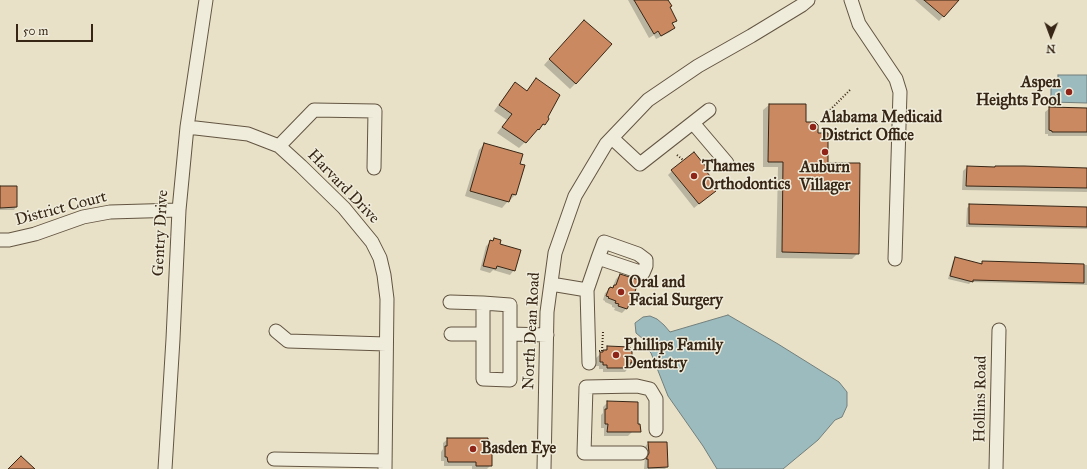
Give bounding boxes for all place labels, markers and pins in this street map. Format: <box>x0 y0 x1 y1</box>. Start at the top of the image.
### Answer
place label: Aspen Heights Pool <box>976 73 1061 111</box>
marker: Aspen Heights Pool <box>1064 87 1074 97</box>
place label: Alabama Medicaid District Office <box>821 108 942 146</box>
marker: Alabama Medicaid District Office <box>808 122 818 132</box>
marker: Auburn Villager <box>820 147 830 157</box>
place label: Thames Orthodontics <box>702 157 790 195</box>
place label: Auburn Villager <box>799 158 851 196</box>
marker: Thames Orthodontics <box>689 171 699 181</box>
place label: Oral and Facial Surgery <box>629 273 723 311</box>
marker: Oral and Facial Surgery <box>616 287 626 297</box>
place label: Phillips Family Dentistry <box>624 336 723 374</box>
marker: Phillips Family Dentistry <box>611 350 621 360</box>
place label: Basden Eye <box>481 439 556 459</box>
marker: Basden Eye <box>468 444 478 454</box>

